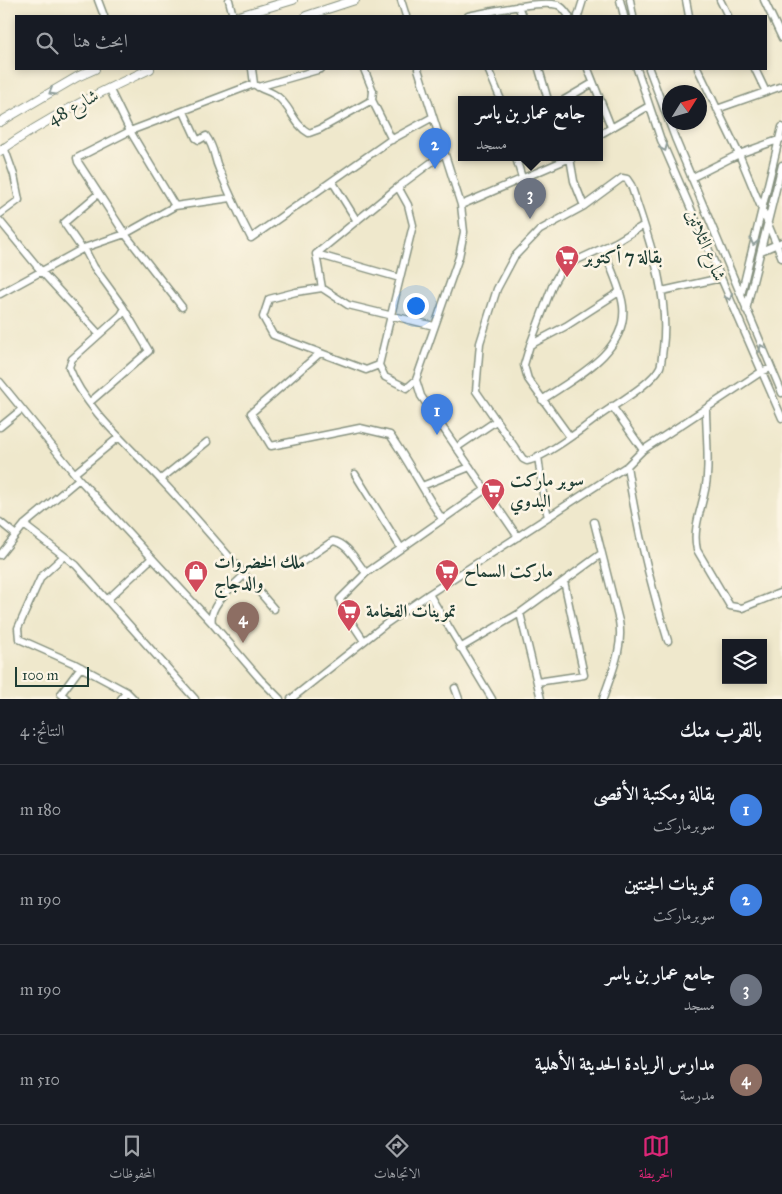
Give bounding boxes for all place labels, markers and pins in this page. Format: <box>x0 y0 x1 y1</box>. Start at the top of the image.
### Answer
pin: 2 <box>419 128 451 169</box>
pin: 3 <box>514 178 546 219</box>
supermarket icon: بقالة 7 أكتوبر <box>554 244 580 278</box>
place label: بقالة 7 أكتوبر <box>582 244 662 268</box>
pin: 1 <box>421 394 453 435</box>
place label: سوبر ماركت البدوي <box>510 469 584 516</box>
supermarket icon: سوبر ماركت البدوي <box>480 477 506 511</box>
place label: ملك الخضروات والدجاج <box>214 551 305 599</box>
supermarket icon: ماركت السماح <box>434 558 460 592</box>
shop icon: ملك الخضروات والدجاج <box>183 559 209 593</box>
place label: ماركت السماح <box>464 560 553 587</box>
supermarket icon: تموينات الفخامة <box>336 598 362 632</box>
place label: تموينات الفخامة <box>366 600 456 622</box>
pin: 4 <box>227 602 259 643</box>

